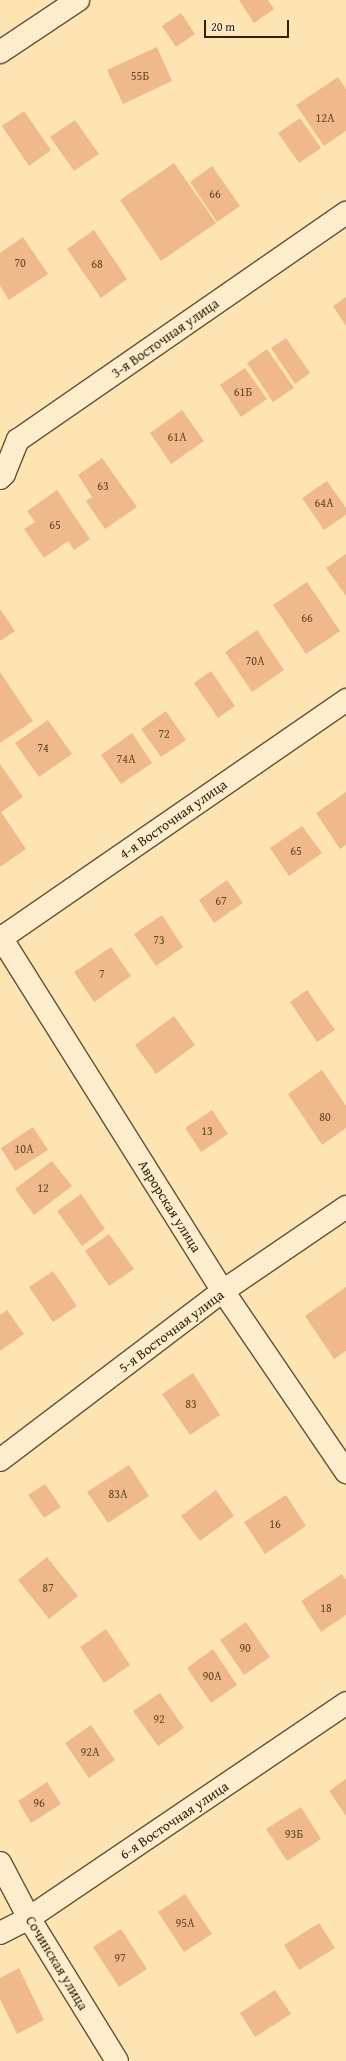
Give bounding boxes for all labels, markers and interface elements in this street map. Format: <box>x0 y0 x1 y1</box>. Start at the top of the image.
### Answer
scale bar <box>206 12 291 38</box>
text: 20 m <box>211 18 235 35</box>
house number: 55Б <box>131 69 149 83</box>
house number: 12А <box>316 111 334 125</box>
house number: 66 <box>209 187 221 201</box>
house number: 70 <box>14 256 26 270</box>
house number: 68 <box>91 257 103 271</box>
street label: 3-я Восточная улица <box>108 295 222 381</box>
house number: 61Б <box>234 385 252 399</box>
house number: 61А <box>168 430 186 444</box>
house number: 63 <box>97 479 109 493</box>
house number: 64А <box>315 496 333 510</box>
house number: 65 <box>49 518 61 532</box>
house number: 66 <box>301 611 313 625</box>
house number: 70А <box>246 654 264 668</box>
house number: 72 <box>158 727 170 741</box>
house number: 74 <box>37 741 49 755</box>
house number: 74А <box>117 752 135 766</box>
street label: 4-я Восточная улица <box>116 776 230 862</box>
house number: 65 <box>290 844 302 858</box>
house number: 67 <box>215 894 227 908</box>
house number: 73 <box>153 933 165 947</box>
house number: 7 <box>99 967 105 981</box>
house number: 80 <box>319 1110 331 1124</box>
house number: 13 <box>201 1124 213 1138</box>
house number: 10А <box>15 1142 33 1156</box>
street label: Аврорская улица <box>135 1157 205 1255</box>
house number: 12 <box>37 1181 49 1195</box>
street label: 5-я Восточная улица <box>115 1286 227 1376</box>
house number: 83 <box>185 1397 197 1411</box>
house number: 83А <box>109 1487 127 1501</box>
house number: 16 <box>269 1517 281 1531</box>
house number: 87 <box>42 1581 54 1595</box>
house number: 18 <box>320 1601 332 1615</box>
house number: 90 <box>239 1641 251 1655</box>
house number: 90А <box>203 1669 221 1683</box>
house number: 92 <box>153 1712 165 1726</box>
house number: 92А <box>81 1745 99 1759</box>
street label: 6-я Восточная улица <box>117 1777 231 1863</box>
house number: 96 <box>33 1796 45 1810</box>
house number: 93Б <box>285 1827 303 1841</box>
street label: Сочинская улица <box>22 1913 92 2013</box>
house number: 95А <box>176 1916 194 1930</box>
house number: 97 <box>114 1951 126 1965</box>

